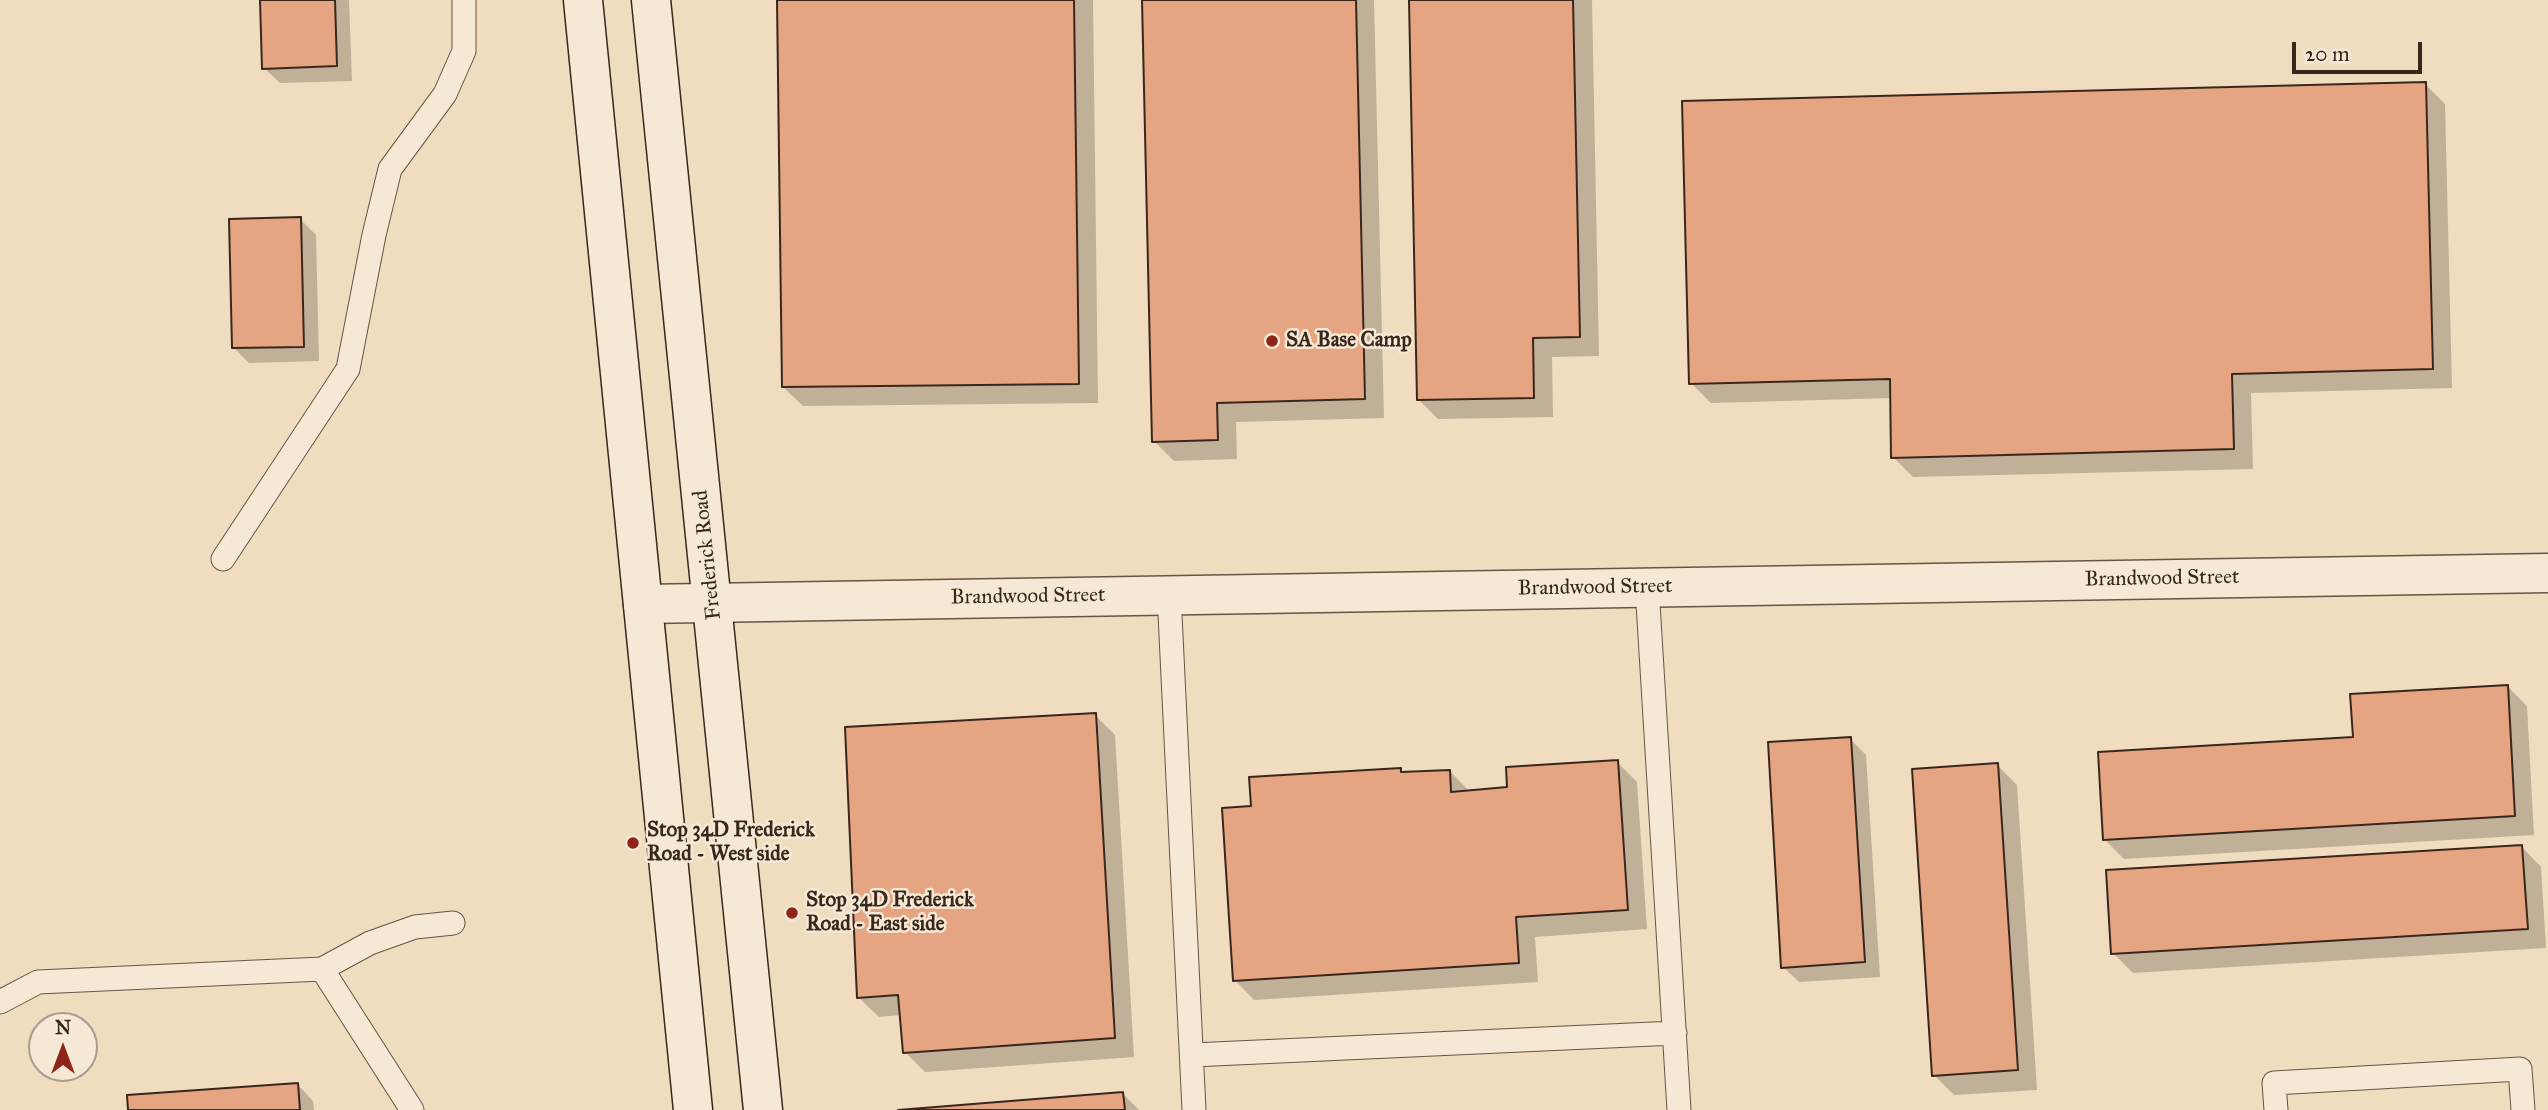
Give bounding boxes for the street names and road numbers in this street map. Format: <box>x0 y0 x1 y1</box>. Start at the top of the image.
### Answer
street label: Frederick Road <box>689 489 727 621</box>
street label: Brandwood Street <box>2084 565 2240 593</box>
street label: Brandwood Street <box>1517 574 1673 602</box>
street label: Brandwood Street <box>950 583 1106 611</box>

